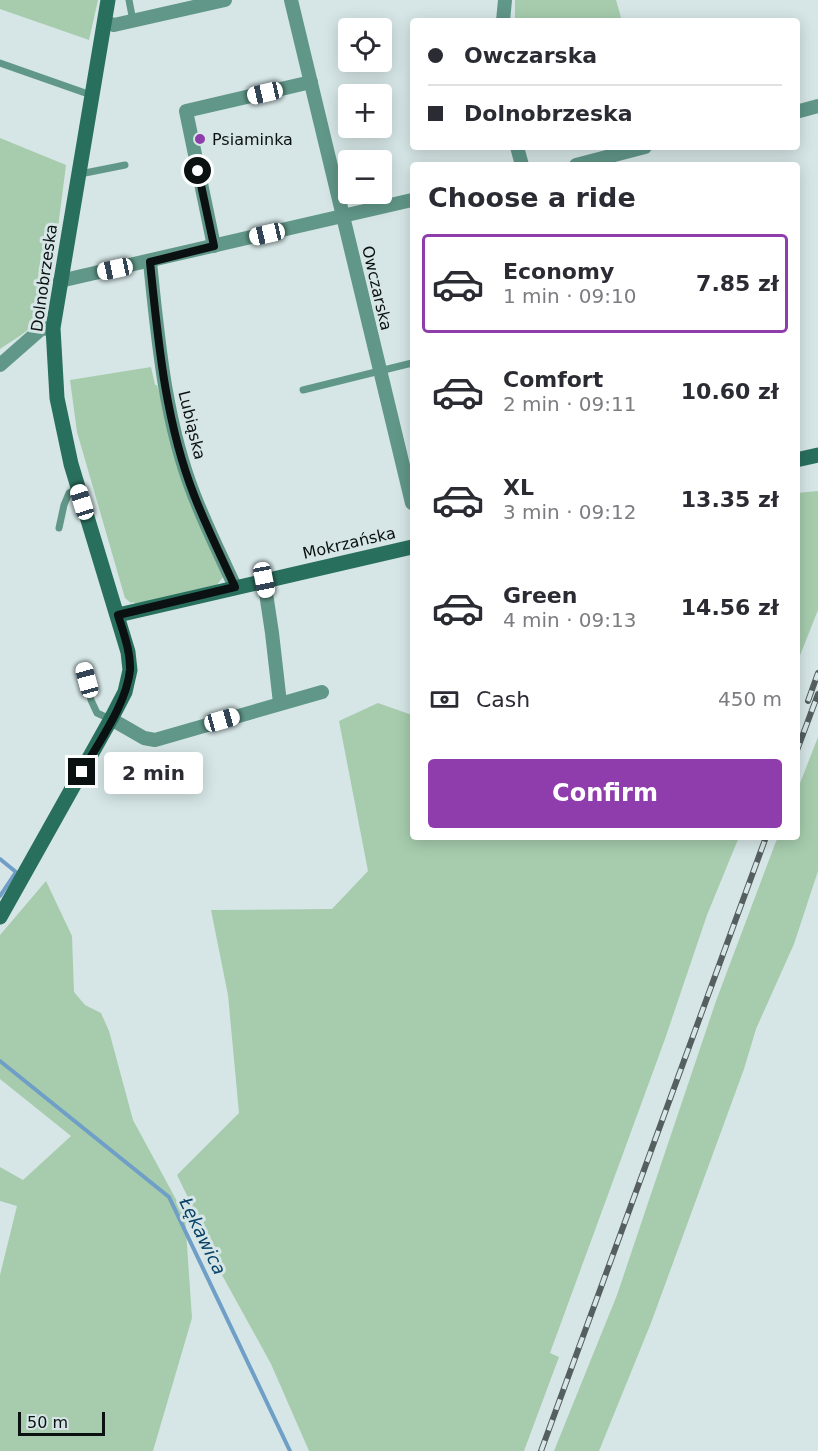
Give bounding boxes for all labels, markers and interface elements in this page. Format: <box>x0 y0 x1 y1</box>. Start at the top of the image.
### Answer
map controls <box>338 18 392 204</box>
button: locate <box>338 18 392 72</box>
text: Owczarska <box>464 43 597 68</box>
car <box>245 80 285 106</box>
button: + <box>338 84 392 138</box>
text: Dolnobrzeska <box>464 101 633 126</box>
place label: Psiaminka <box>212 130 293 149</box>
marker: Psiaminka <box>193 132 207 146</box>
button: − <box>338 150 392 204</box>
route start <box>184 157 211 184</box>
text: Choose a ride <box>428 182 636 213</box>
car <box>247 221 287 247</box>
street label: Dolnobrzeska <box>27 223 61 333</box>
street label: Owczarska <box>358 244 396 332</box>
car <box>96 256 134 282</box>
icon: car <box>431 257 485 311</box>
text: Economy <box>503 259 614 284</box>
text: 7.85 zł <box>696 271 779 296</box>
text: 1 min · 09:10 <box>503 284 637 308</box>
icon: car <box>431 365 485 419</box>
text: Comfort <box>503 367 603 392</box>
text: 10.60 zł <box>681 379 779 404</box>
street label: Lubiąska <box>174 389 210 461</box>
text: 2 min · 09:11 <box>503 392 637 416</box>
icon: car <box>431 473 485 527</box>
text: XL <box>503 475 534 500</box>
car <box>68 482 96 522</box>
text: 13.35 zł <box>681 487 779 512</box>
text: 3 min · 09:12 <box>503 500 637 524</box>
street label: Mokrzańska <box>301 523 397 563</box>
car <box>252 561 276 599</box>
icon: car <box>431 581 485 635</box>
text: Green <box>503 583 577 608</box>
text: 14.56 zł <box>681 595 779 620</box>
text: 4 min · 09:13 <box>503 608 637 632</box>
car <box>74 660 100 700</box>
icon: cash <box>428 683 461 716</box>
text: Cash <box>476 687 530 712</box>
text: 450 m <box>718 687 782 711</box>
car <box>202 706 242 734</box>
callout: 2 min <box>103 751 202 793</box>
route end <box>68 758 95 785</box>
button: Confirm <box>428 759 782 828</box>
text: 2 min <box>122 761 185 785</box>
water label: Łękawica <box>175 1193 231 1278</box>
scale bar <box>18 1409 105 1436</box>
text: 50 m <box>27 1413 68 1432</box>

